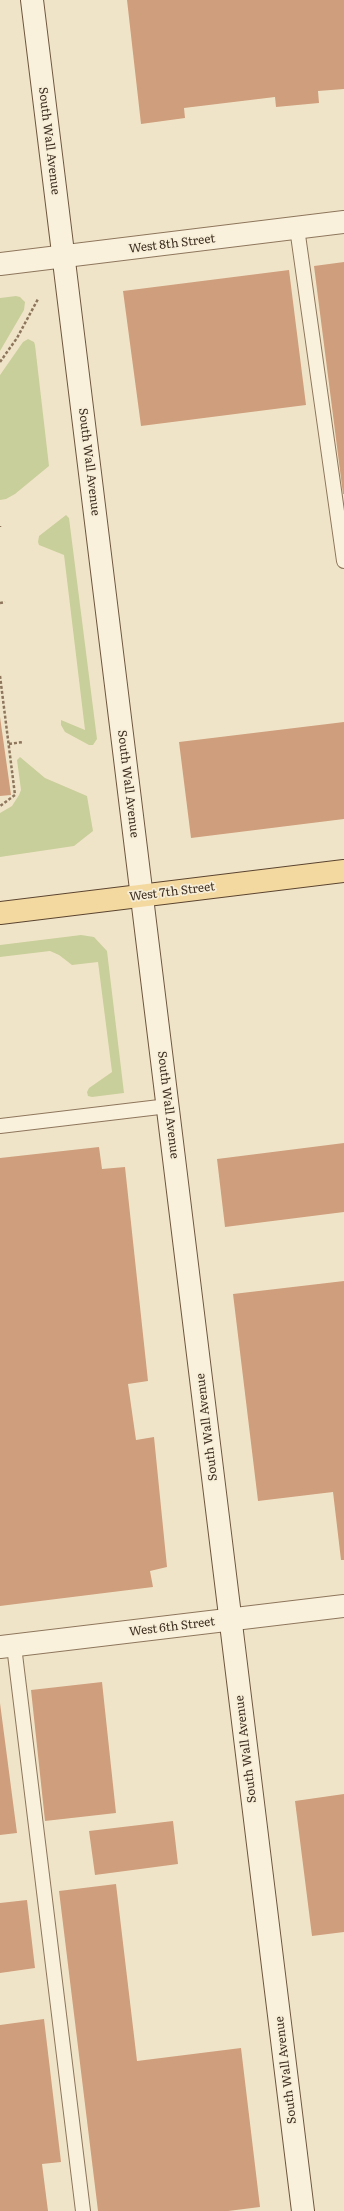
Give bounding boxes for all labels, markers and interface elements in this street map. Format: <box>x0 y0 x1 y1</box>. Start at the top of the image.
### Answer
street label: South Wall Avenue <box>35 86 63 196</box>
street label: West 8th Street <box>128 232 216 256</box>
street label: South Wall Avenue <box>75 407 103 517</box>
street label: South Wall Avenue <box>114 729 142 839</box>
street label: West 7th Street <box>128 880 216 904</box>
street label: South Wall Avenue <box>154 1050 182 1160</box>
street label: South Wall Avenue <box>193 1372 221 1482</box>
street label: West 6th Street <box>128 1615 216 1639</box>
street label: South Wall Avenue <box>232 1694 260 1804</box>
street label: South Wall Avenue <box>272 2015 300 2125</box>

